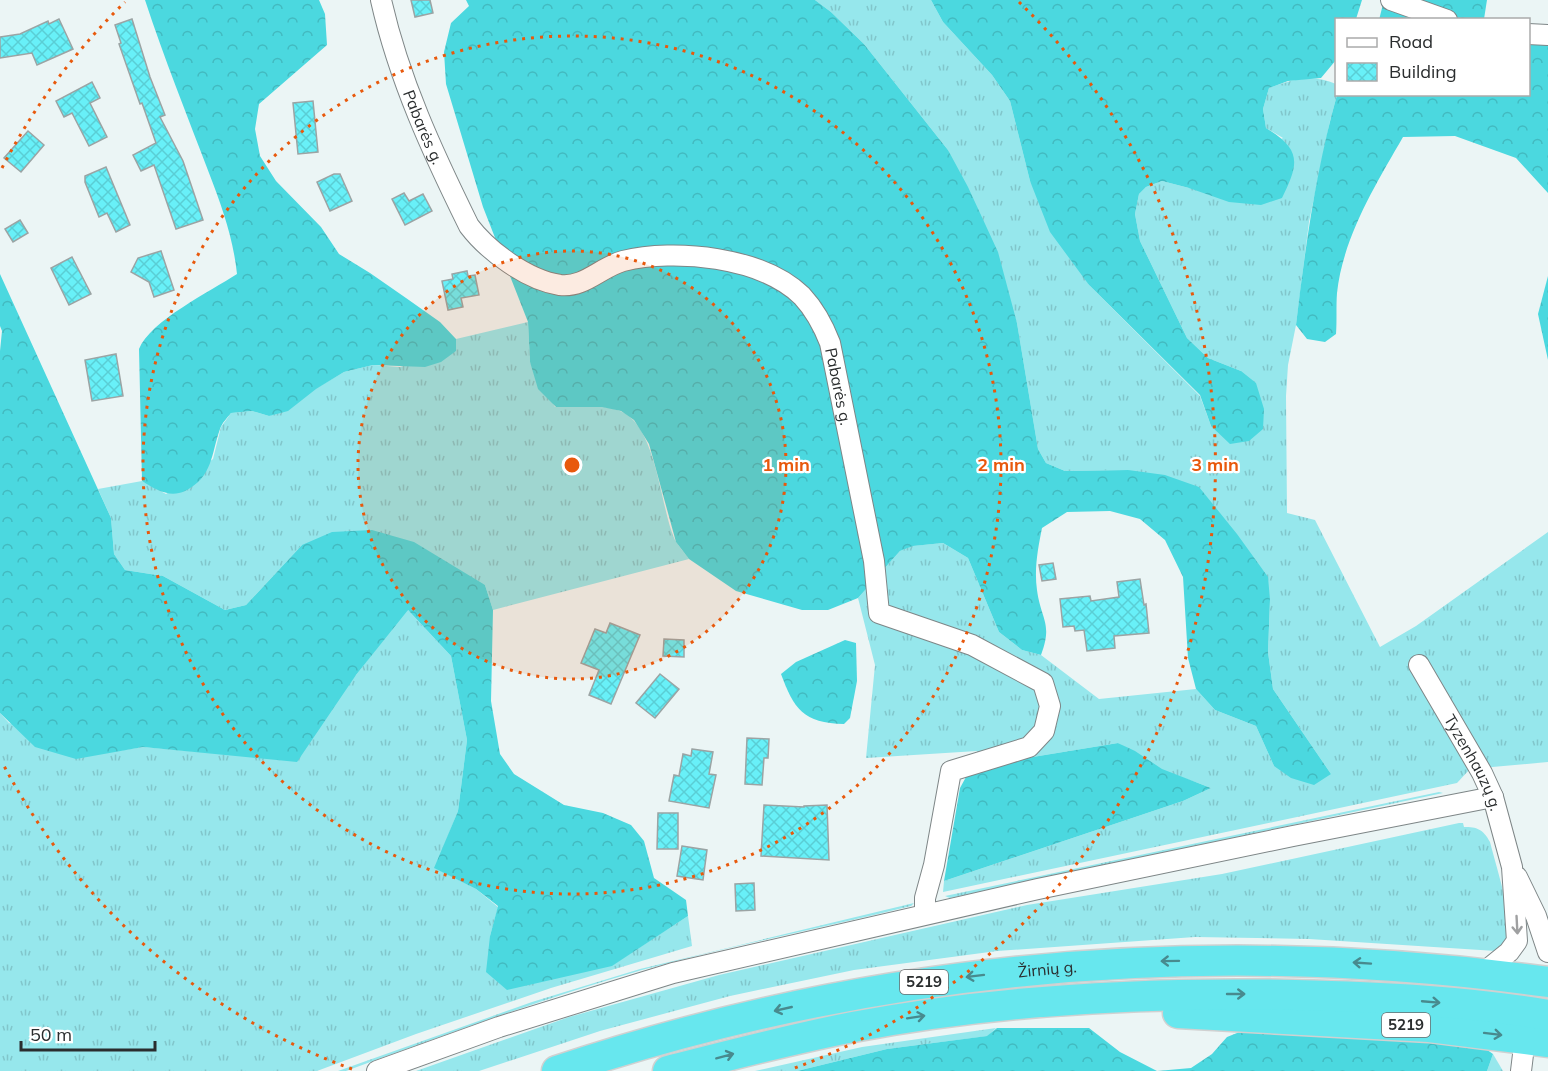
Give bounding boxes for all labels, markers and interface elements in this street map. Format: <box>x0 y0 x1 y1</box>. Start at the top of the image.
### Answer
legend <box>1335 18 1530 96</box>
text: Road <box>1389 30 1433 53</box>
text: Building <box>1389 60 1457 83</box>
street label: Pabarės g. <box>399 87 448 167</box>
street label: Pabarės g. <box>821 346 856 427</box>
text: 1 min <box>762 453 810 476</box>
text: 2 min <box>977 453 1025 476</box>
text: 3 min <box>1191 453 1239 476</box>
centre of rings <box>562 455 582 475</box>
street label: Tyzenhauzų g. <box>1440 711 1506 813</box>
one-way arrow <box>1511 915 1522 935</box>
one-way arrow <box>1160 955 1180 967</box>
street label: Žirnių g. <box>1017 956 1078 981</box>
one-way arrow <box>1353 958 1373 969</box>
road number: 5219 <box>900 970 948 994</box>
one-way arrow <box>966 970 986 981</box>
one-way arrow <box>1226 988 1246 1000</box>
one-way arrow <box>1420 997 1440 1008</box>
one-way arrow <box>774 1003 793 1015</box>
one-way arrow <box>905 1011 925 1022</box>
road number: 5219 <box>1382 1013 1430 1037</box>
scale bar <box>21 1014 154 1052</box>
text: 50 m <box>30 1023 72 1046</box>
one-way arrow <box>1482 1029 1502 1040</box>
one-way arrow <box>715 1050 734 1061</box>

